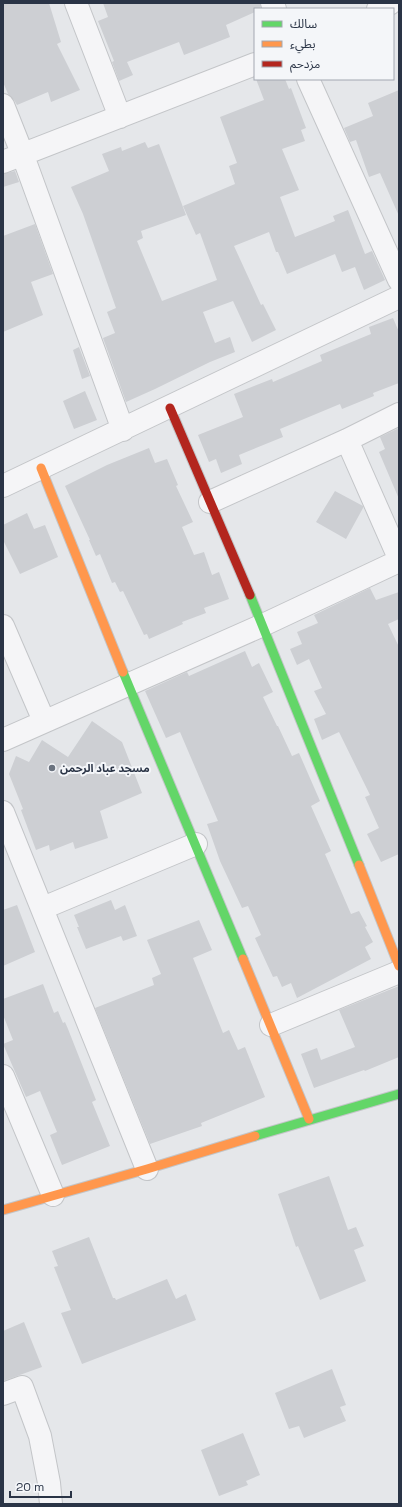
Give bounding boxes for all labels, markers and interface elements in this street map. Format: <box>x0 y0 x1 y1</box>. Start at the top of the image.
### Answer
legend <box>254 8 394 80</box>
text: سالك <box>290 16 317 32</box>
text: بطيء <box>290 36 316 54</box>
text: مزدحم <box>290 56 320 73</box>
place label: مسجد عباد الرحمن <box>60 761 150 775</box>
marker: مسجد عباد الرحمن <box>47 763 57 773</box>
scale bar <box>10 1473 71 1499</box>
text: 20 m <box>16 1479 44 1495</box>

